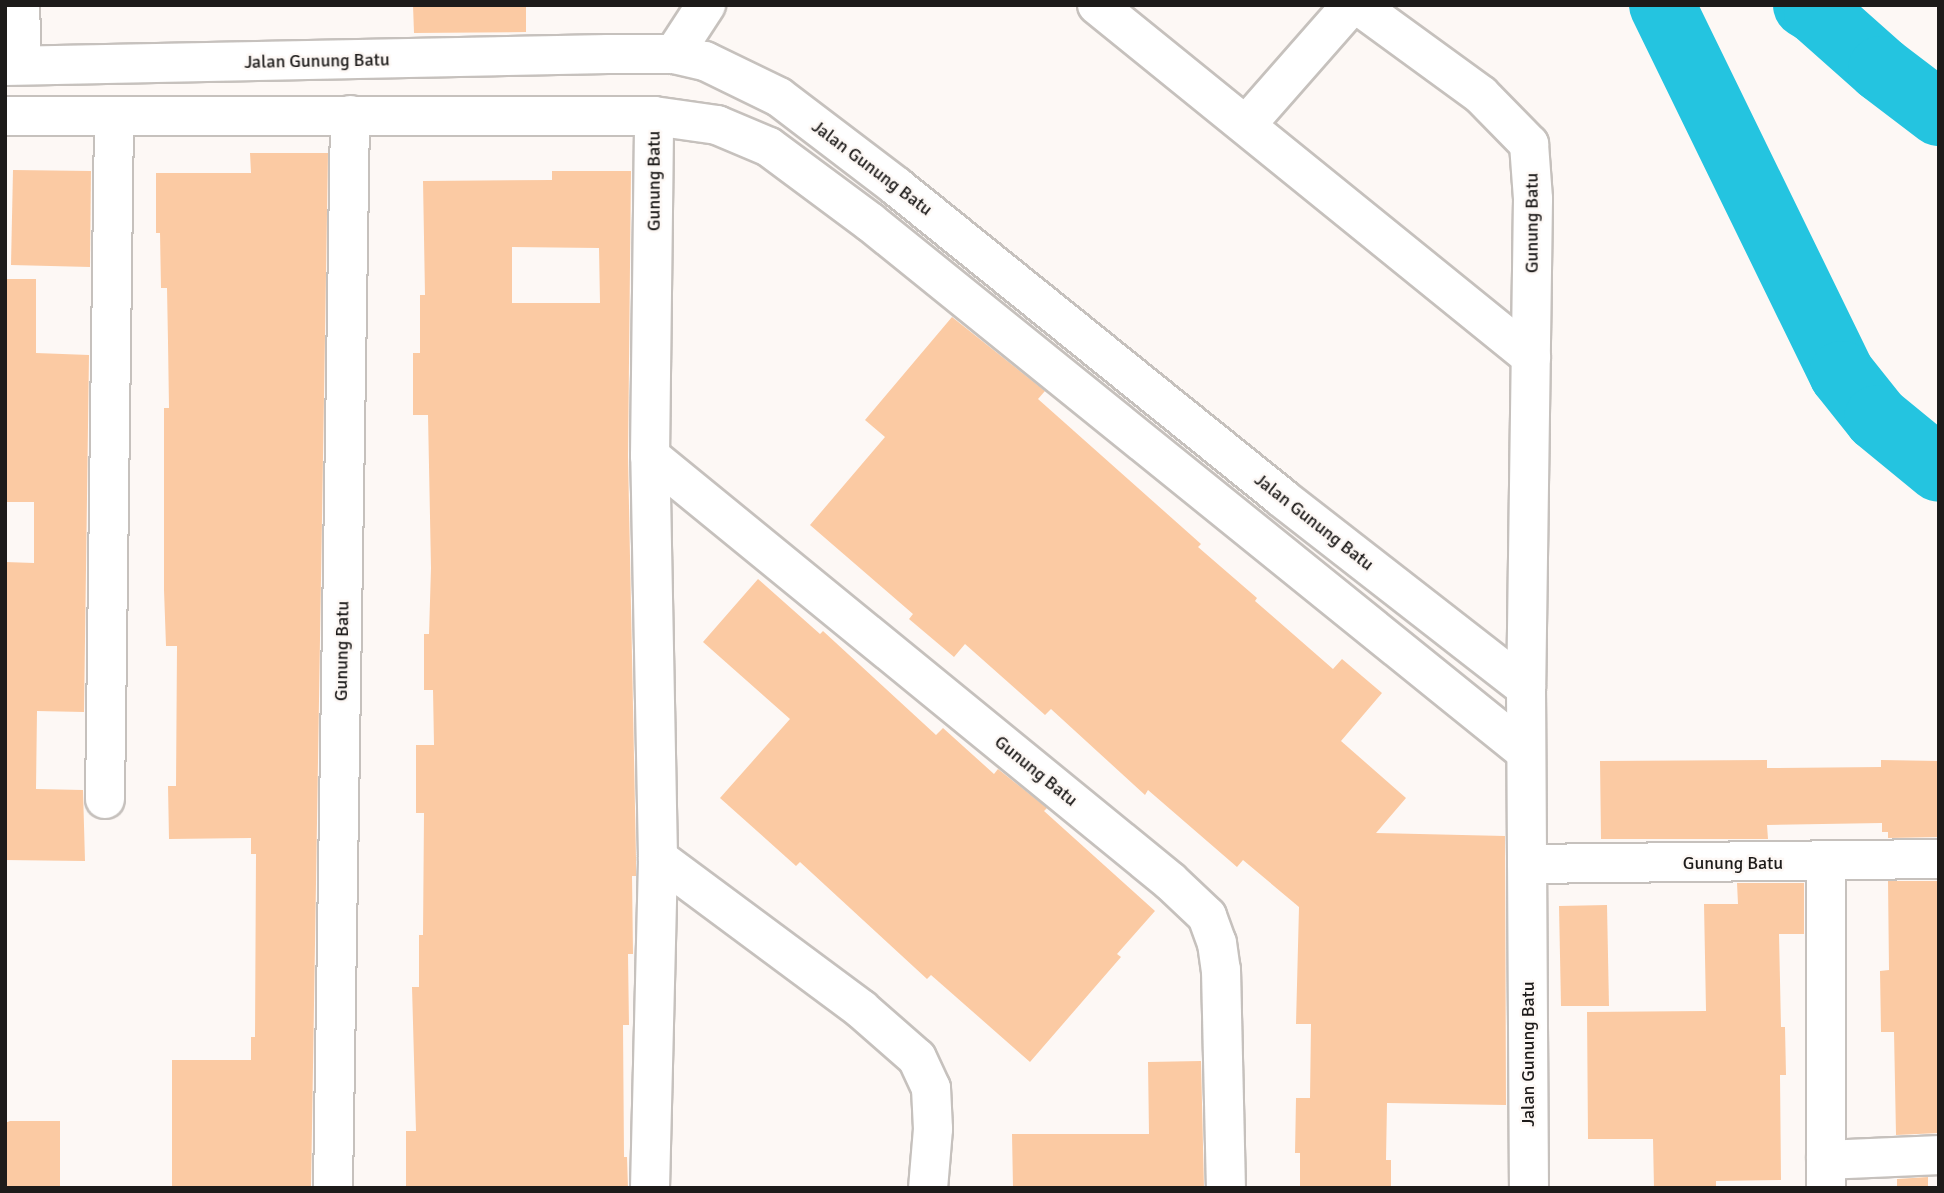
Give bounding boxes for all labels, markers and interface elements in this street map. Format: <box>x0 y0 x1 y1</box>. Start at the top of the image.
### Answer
street label: Jalan Gunung Batu <box>244 49 390 73</box>
street label: Jalan Gunung Batu <box>807 116 937 220</box>
street label: Gunung Batu <box>643 131 665 231</box>
street label: Gunung Batu <box>1521 173 1543 273</box>
street label: Jalan Gunung Batu <box>1250 469 1378 575</box>
street label: Gunung Batu <box>330 601 354 701</box>
street label: Gunung Batu <box>990 731 1082 811</box>
street label: Gunung Batu <box>1683 852 1783 874</box>
street label: Jalan Gunung Batu <box>1517 981 1539 1127</box>

